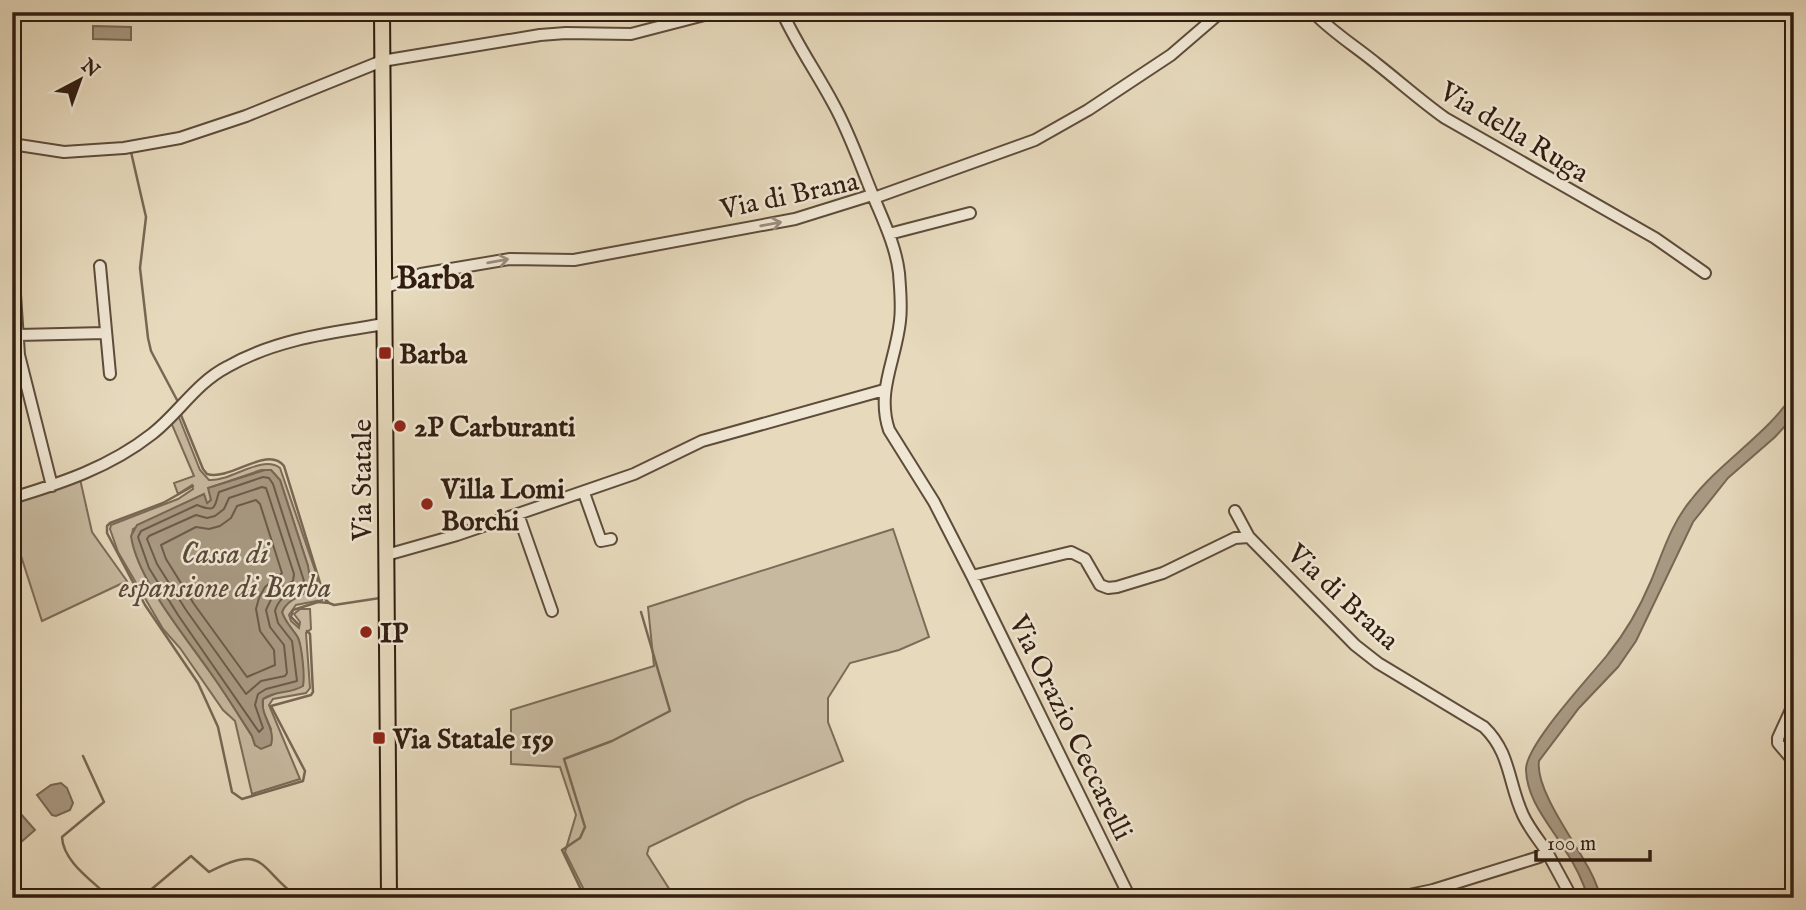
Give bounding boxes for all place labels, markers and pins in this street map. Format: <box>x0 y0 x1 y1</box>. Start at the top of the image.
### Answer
place label: Barba <box>399 338 468 373</box>
marker: Barba <box>377 345 393 361</box>
place label: 2P Carburanti <box>414 411 576 446</box>
marker: 2P Carburanti <box>392 418 408 434</box>
place label: Villa Lomi Borchi <box>440 473 565 540</box>
marker: Villa Lomi Borchi <box>419 496 435 512</box>
place label: IP <box>380 617 409 652</box>
marker: IP <box>358 624 374 640</box>
place label: Via Statale 159 <box>392 723 554 758</box>
marker: Via Statale 159 <box>371 730 387 746</box>

